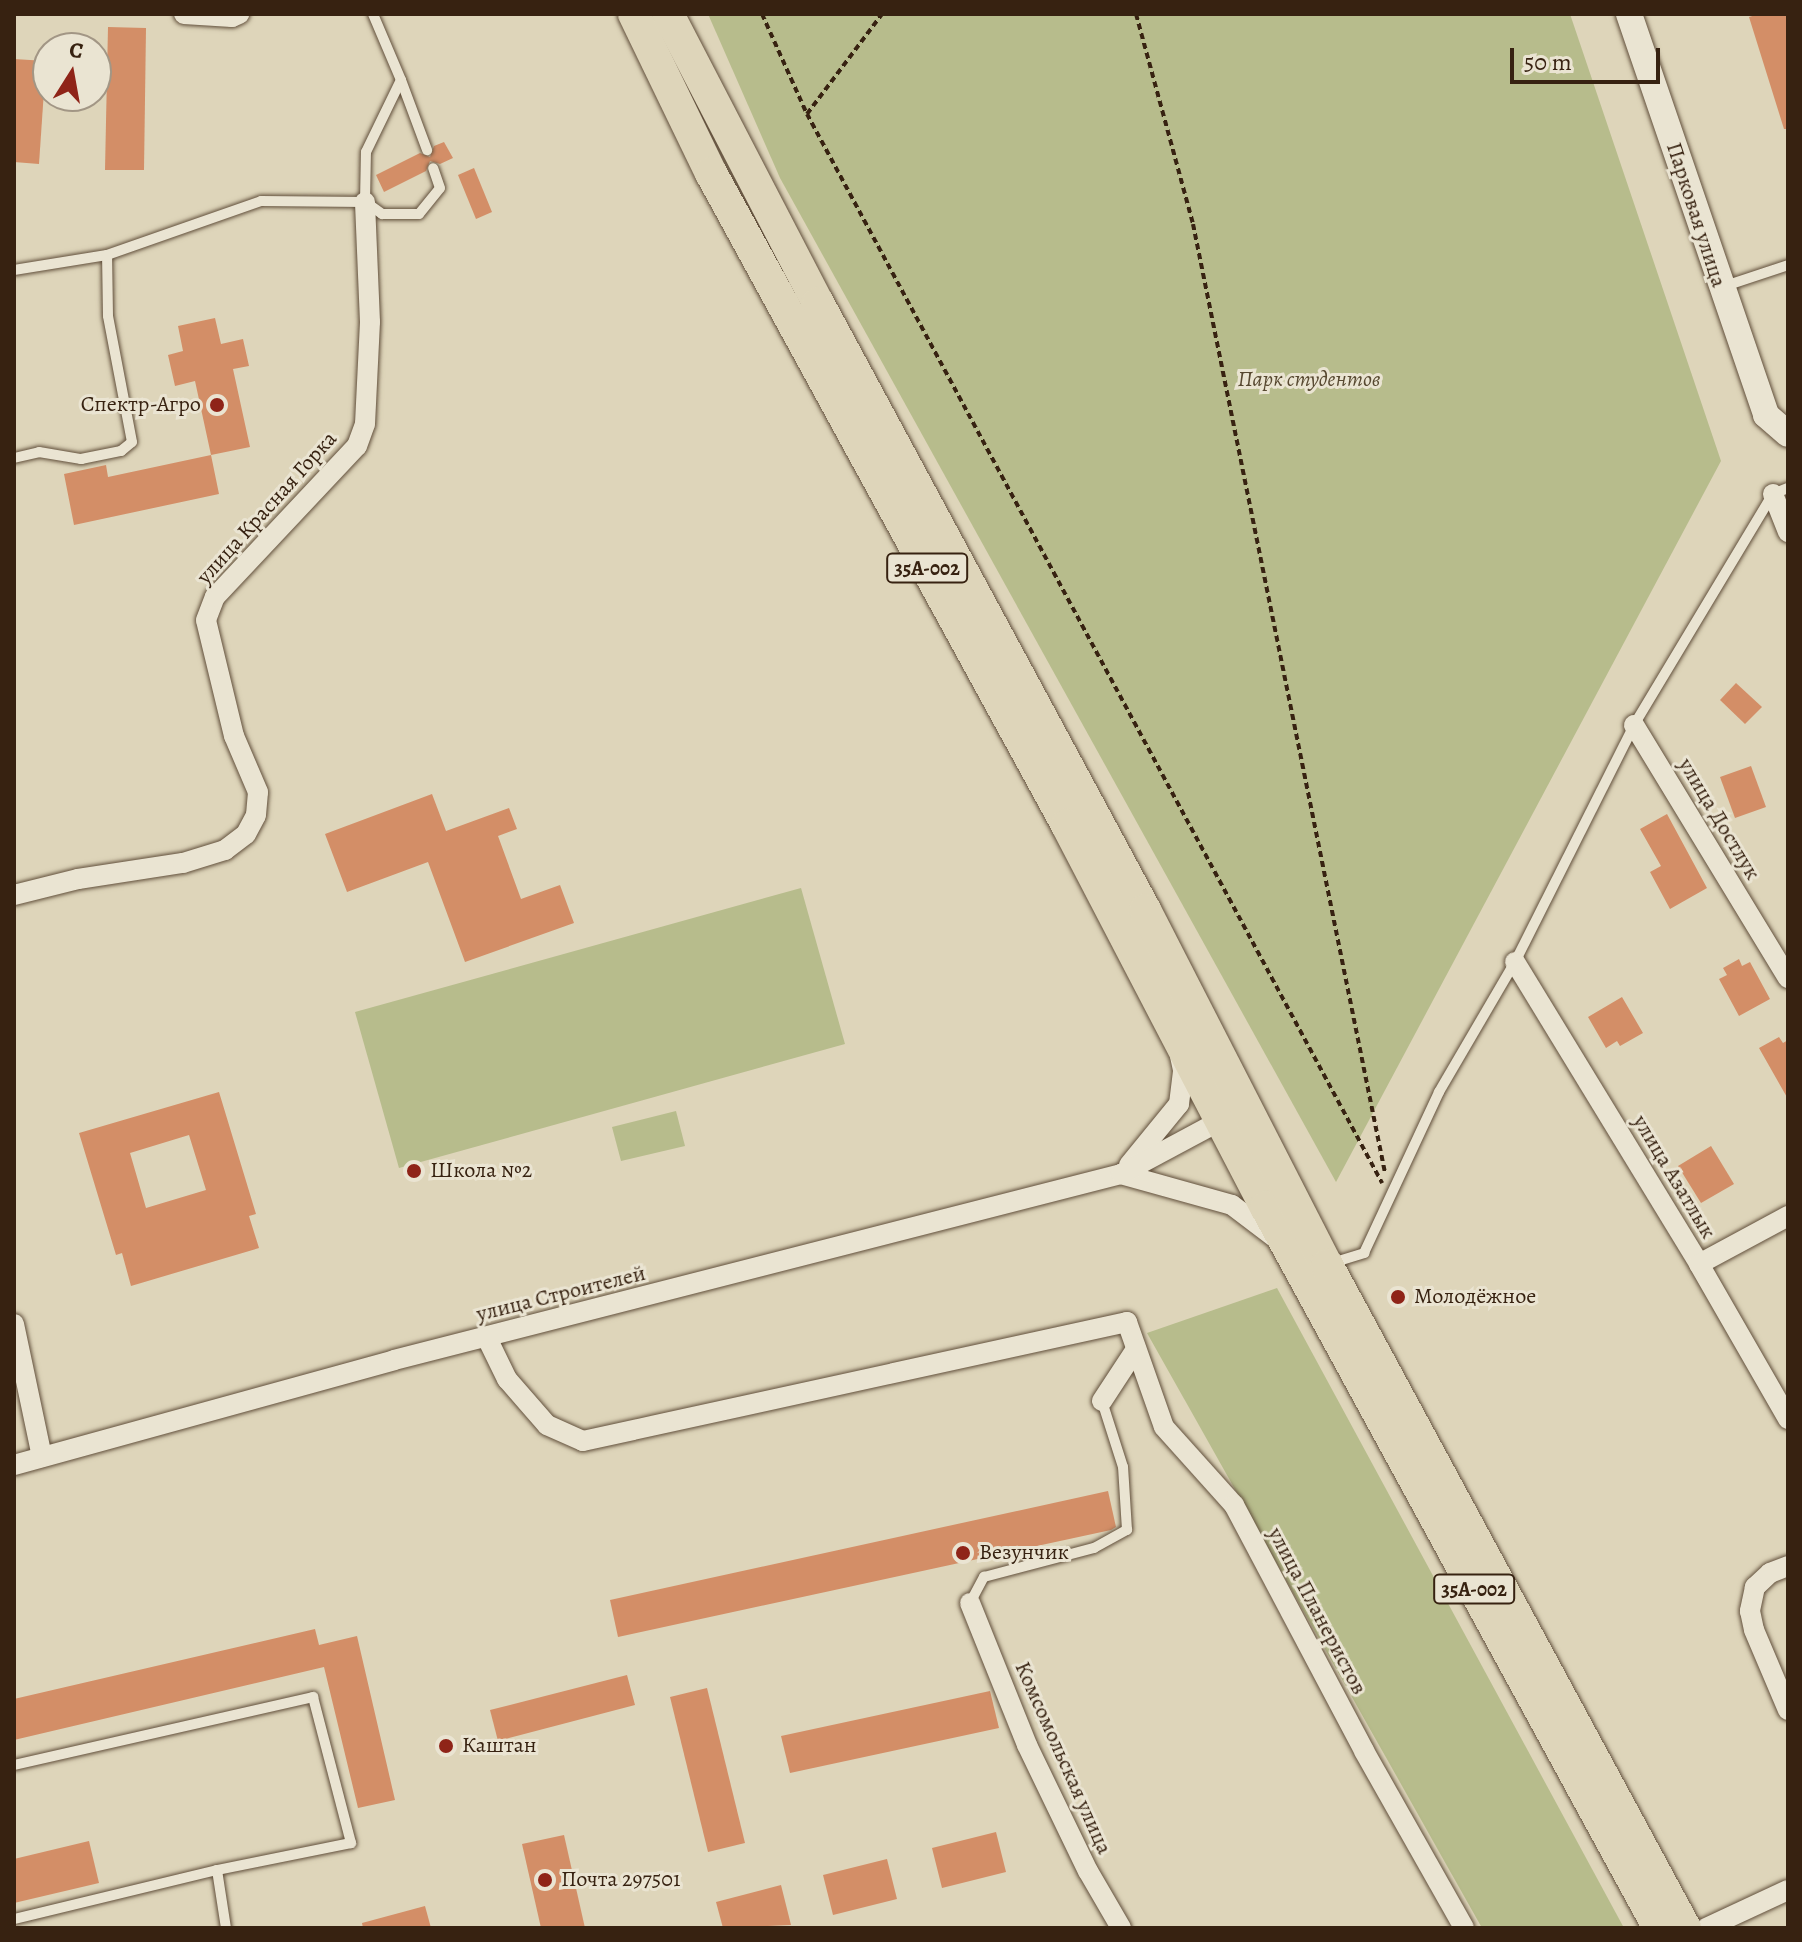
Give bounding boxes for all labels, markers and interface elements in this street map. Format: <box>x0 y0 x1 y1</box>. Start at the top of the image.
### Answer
north arrow <box>32 32 112 112</box>
scale bar <box>1514 32 1664 82</box>
text: С <box>67 34 86 66</box>
text: 50 m <box>1524 46 1572 78</box>
street label: Парковая улица <box>1660 139 1732 291</box>
park label: Парк студентов <box>1238 367 1380 393</box>
place label: Спектр-Агро <box>81 392 201 418</box>
marker: Спектр-Агро <box>208 396 226 414</box>
street label: улица Красная Горка <box>191 426 343 590</box>
road number: 35А-002 <box>885 552 969 584</box>
street label: улица Достлук <box>1672 753 1766 885</box>
street label: улица Азатлык <box>1627 1110 1721 1244</box>
place label: Школа №2 <box>430 1158 532 1184</box>
marker: Школа №2 <box>405 1162 423 1180</box>
street label: улица Строителей <box>474 1260 648 1328</box>
place label: Молодёжное <box>1414 1284 1536 1310</box>
marker: Молодёжное <box>1389 1288 1407 1306</box>
street label: улица Планеристов <box>1262 1523 1372 1699</box>
place label: Везунчик <box>979 1540 1069 1566</box>
marker: Везунчик <box>954 1544 972 1562</box>
road number: 35А-002 <box>1432 1573 1516 1605</box>
street label: Комсомольская улица <box>1009 1658 1117 1858</box>
place label: Каштан <box>462 1733 537 1759</box>
marker: Каштан <box>437 1737 455 1755</box>
place label: Почта 297501 <box>561 1867 681 1893</box>
marker: Почта 297501 <box>536 1871 554 1889</box>

